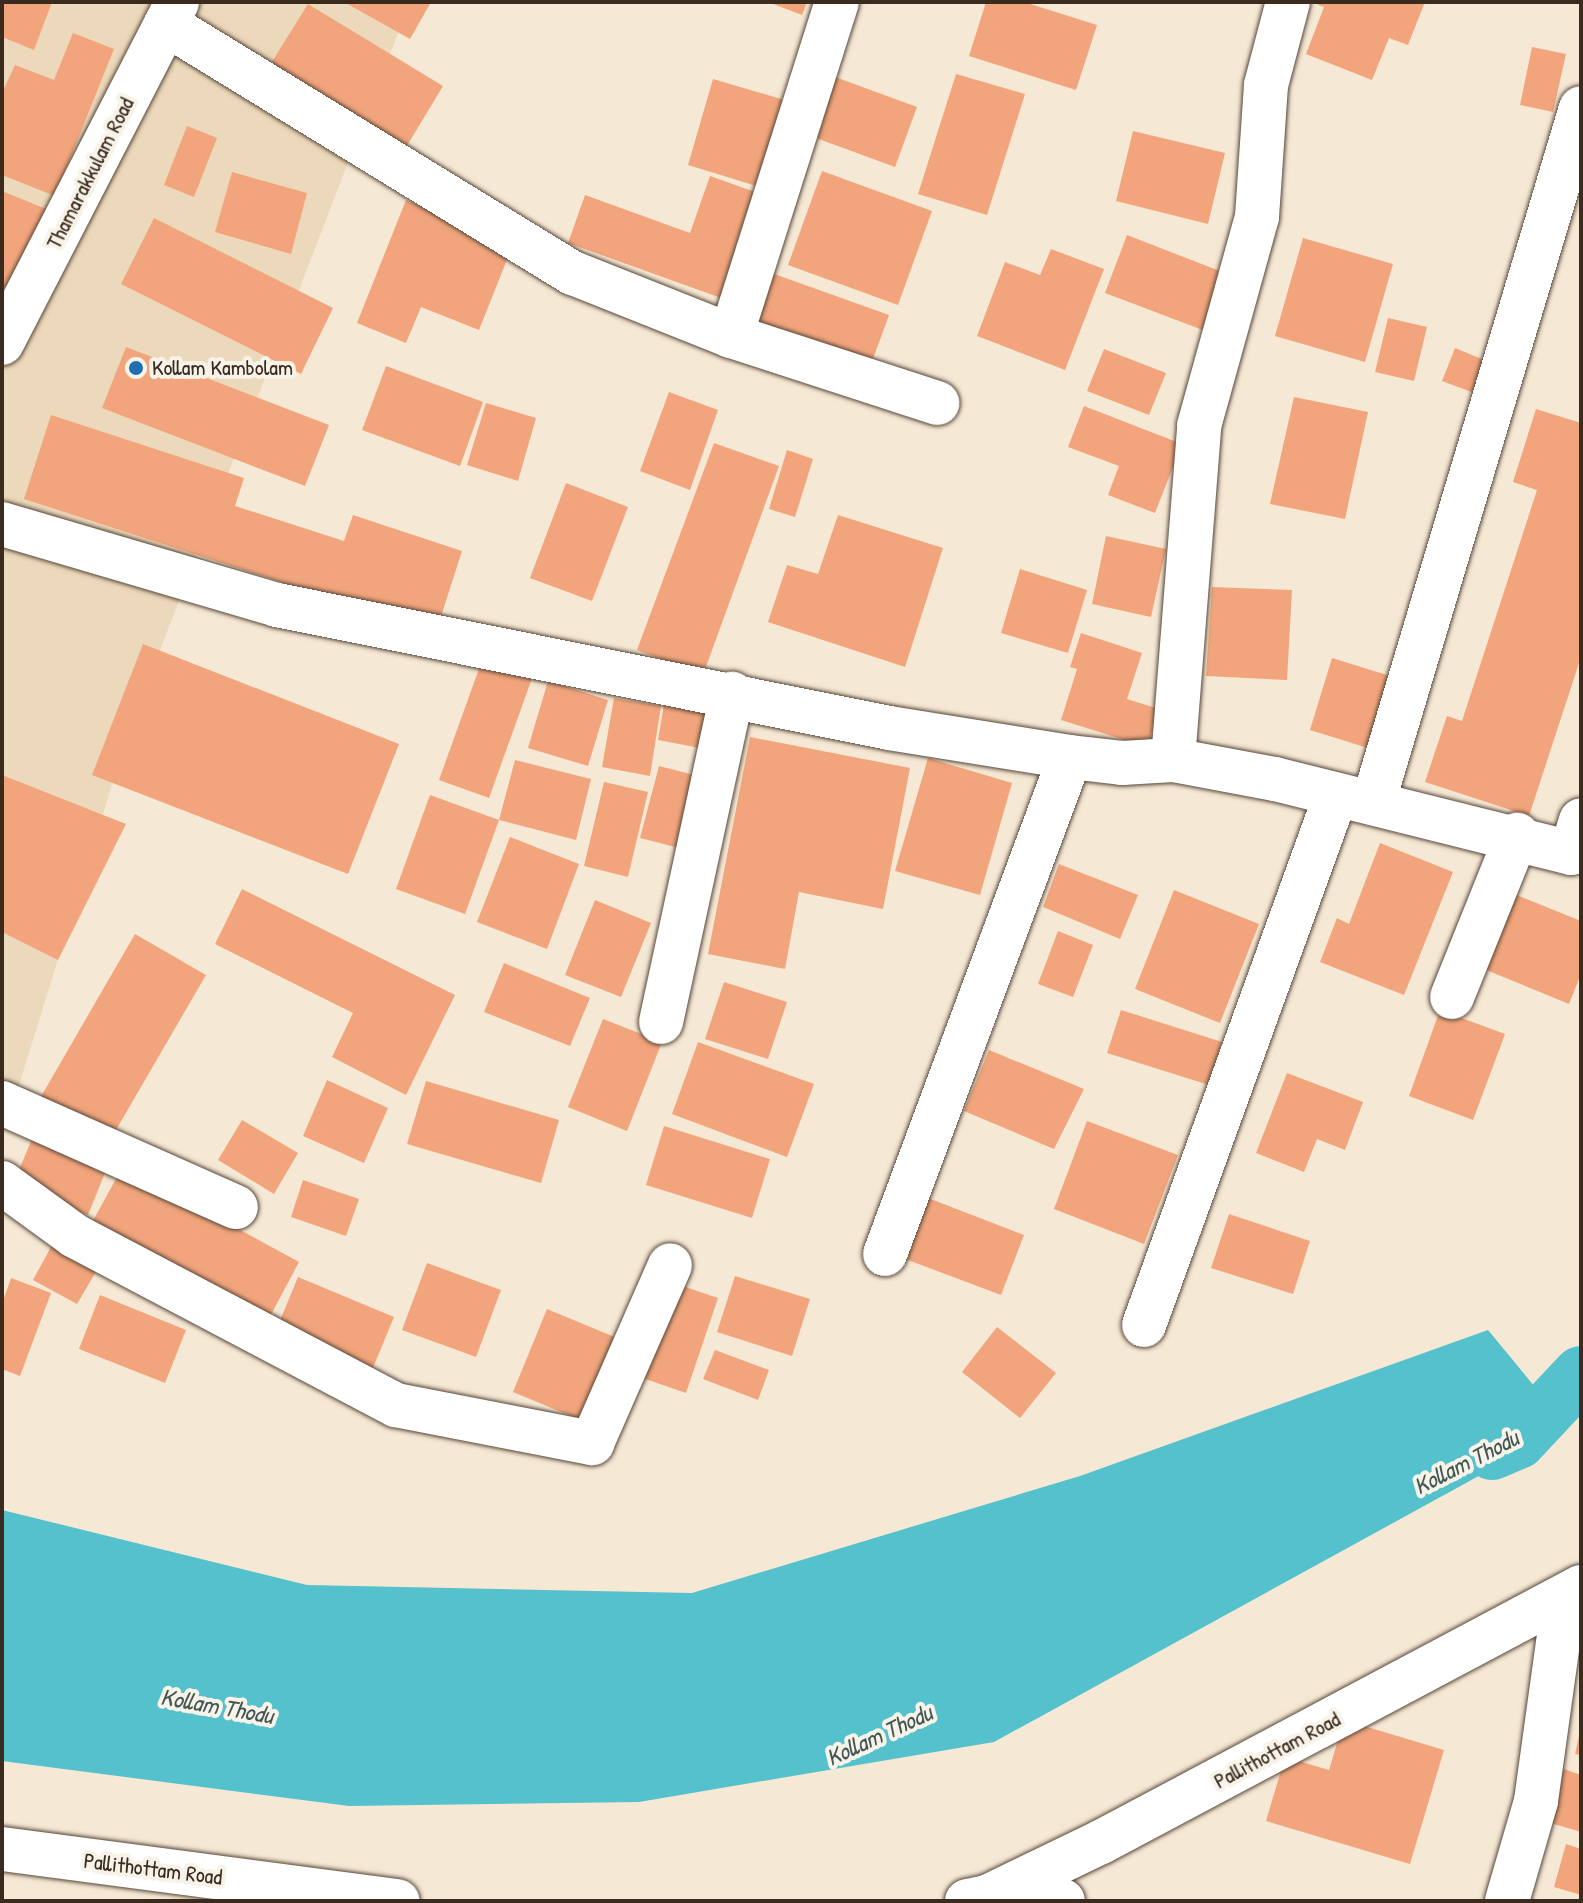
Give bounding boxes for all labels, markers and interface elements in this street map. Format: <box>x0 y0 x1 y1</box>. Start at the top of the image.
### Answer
street label: Thamarakkulam Road <box>40 93 140 253</box>
place label: Kollam Kambolam <box>152 355 293 381</box>
marker: Kollam Kambolam <box>127 359 145 377</box>
water label: Kollam Thodu <box>1409 1423 1523 1501</box>
water label: Kollam Thodu <box>158 1682 276 1730</box>
water label: Kollam Thodu <box>821 1698 937 1772</box>
street label: Pallithottam Road <box>1209 1706 1345 1794</box>
street label: Pallithottam Road <box>82 1847 224 1891</box>

